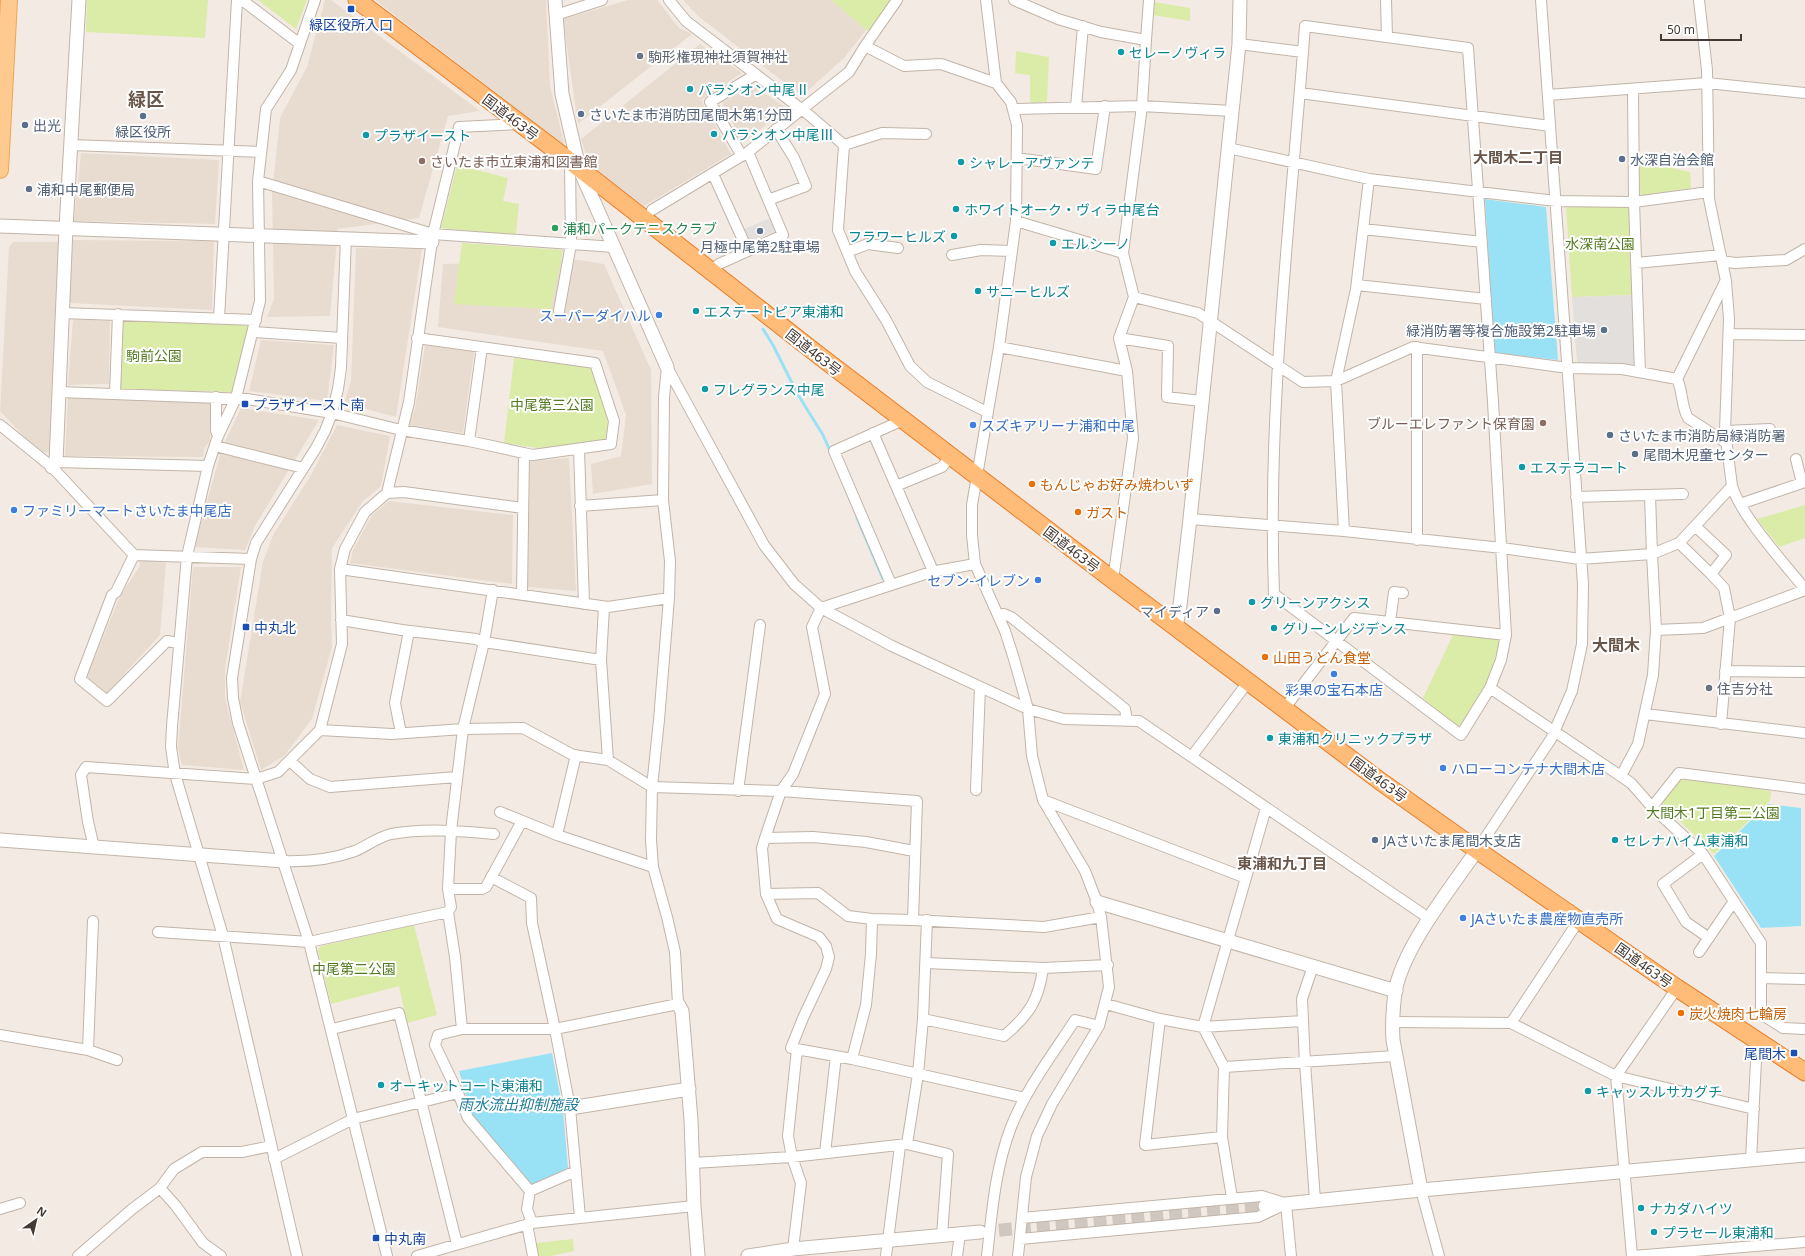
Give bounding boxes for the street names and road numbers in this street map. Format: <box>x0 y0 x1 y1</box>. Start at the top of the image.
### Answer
street label: 国道463号 <box>479 90 543 144</box>
street label: 国道463号 <box>782 324 846 380</box>
street label: 国道463号 <box>1040 522 1104 576</box>
street label: 国道463号 <box>1347 752 1411 806</box>
street label: 国道463号 <box>1612 938 1676 992</box>

